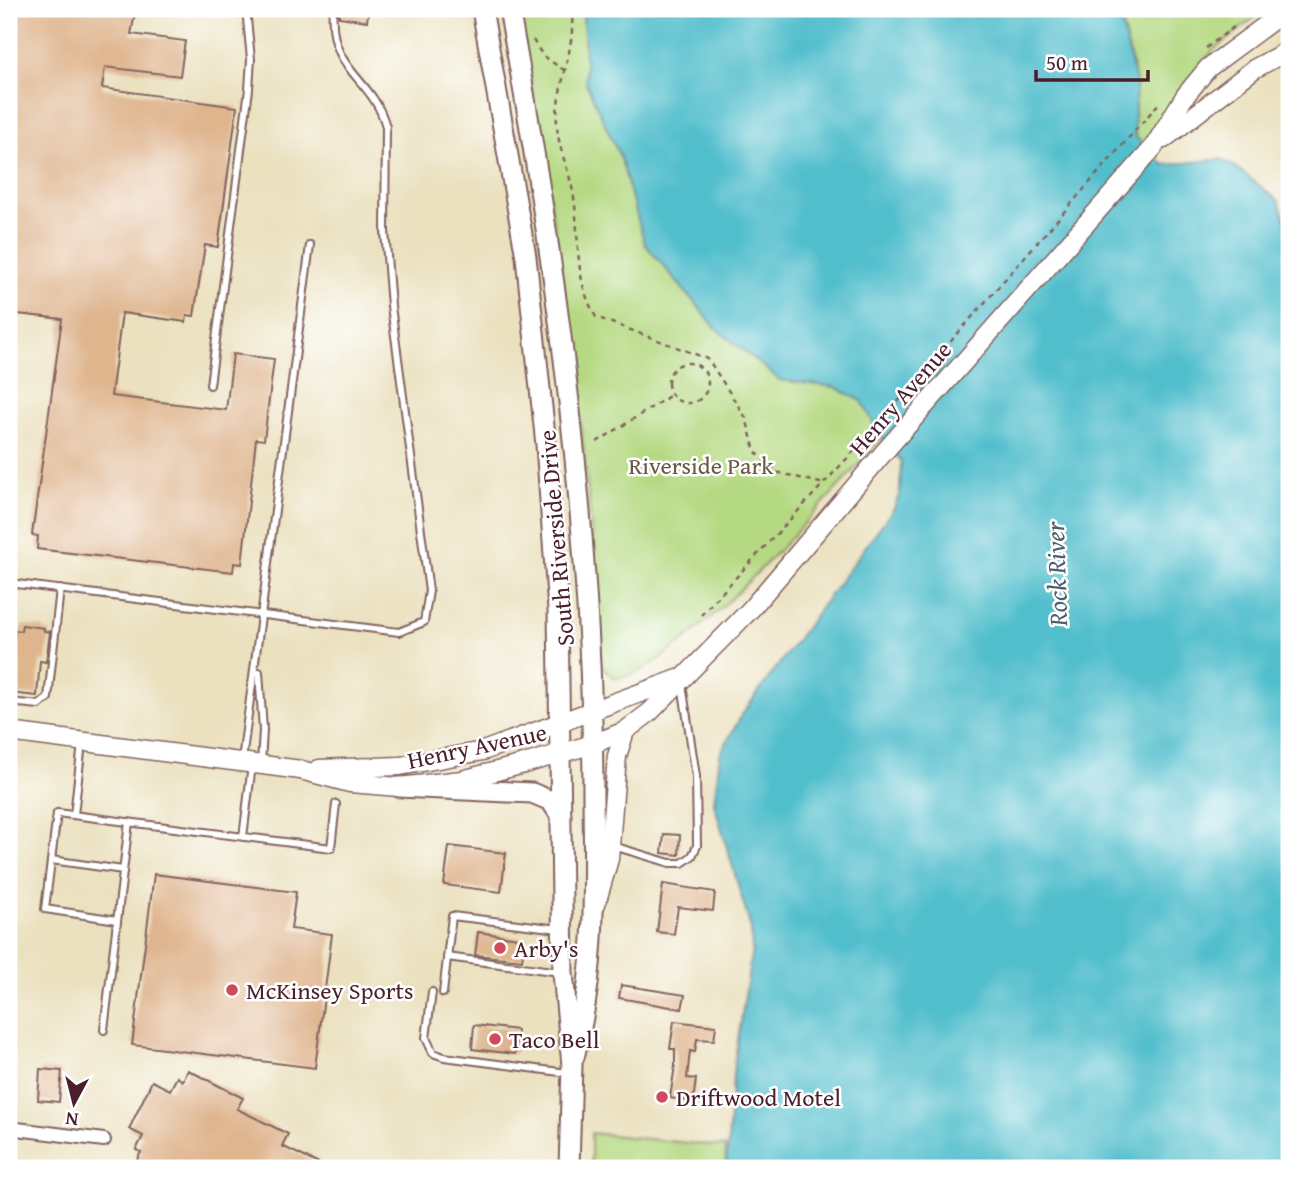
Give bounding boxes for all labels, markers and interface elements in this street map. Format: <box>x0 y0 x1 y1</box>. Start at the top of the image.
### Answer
scale bar <box>1036 38 1148 82</box>
text: 50 m <box>1046 47 1088 78</box>
street label: Henry Avenue <box>840 333 960 463</box>
street label: South Riverside Drive <box>529 429 583 647</box>
park label: Riverside Park <box>628 448 774 483</box>
water label: Rock River <box>1035 520 1077 628</box>
street label: Henry Avenue <box>404 714 550 778</box>
place label: Arby's <box>514 931 579 966</box>
marker: Arby's <box>492 940 508 956</box>
place label: McKinsey Sports <box>246 973 414 1008</box>
marker: McKinsey Sports <box>224 982 240 998</box>
place label: Taco Bell <box>509 1022 600 1057</box>
marker: Taco Bell <box>487 1031 503 1047</box>
north arrow <box>38 1068 108 1138</box>
place label: Driftwood Motel <box>676 1080 841 1115</box>
marker: Driftwood Motel <box>654 1089 670 1105</box>
text: N <box>64 1105 80 1135</box>

